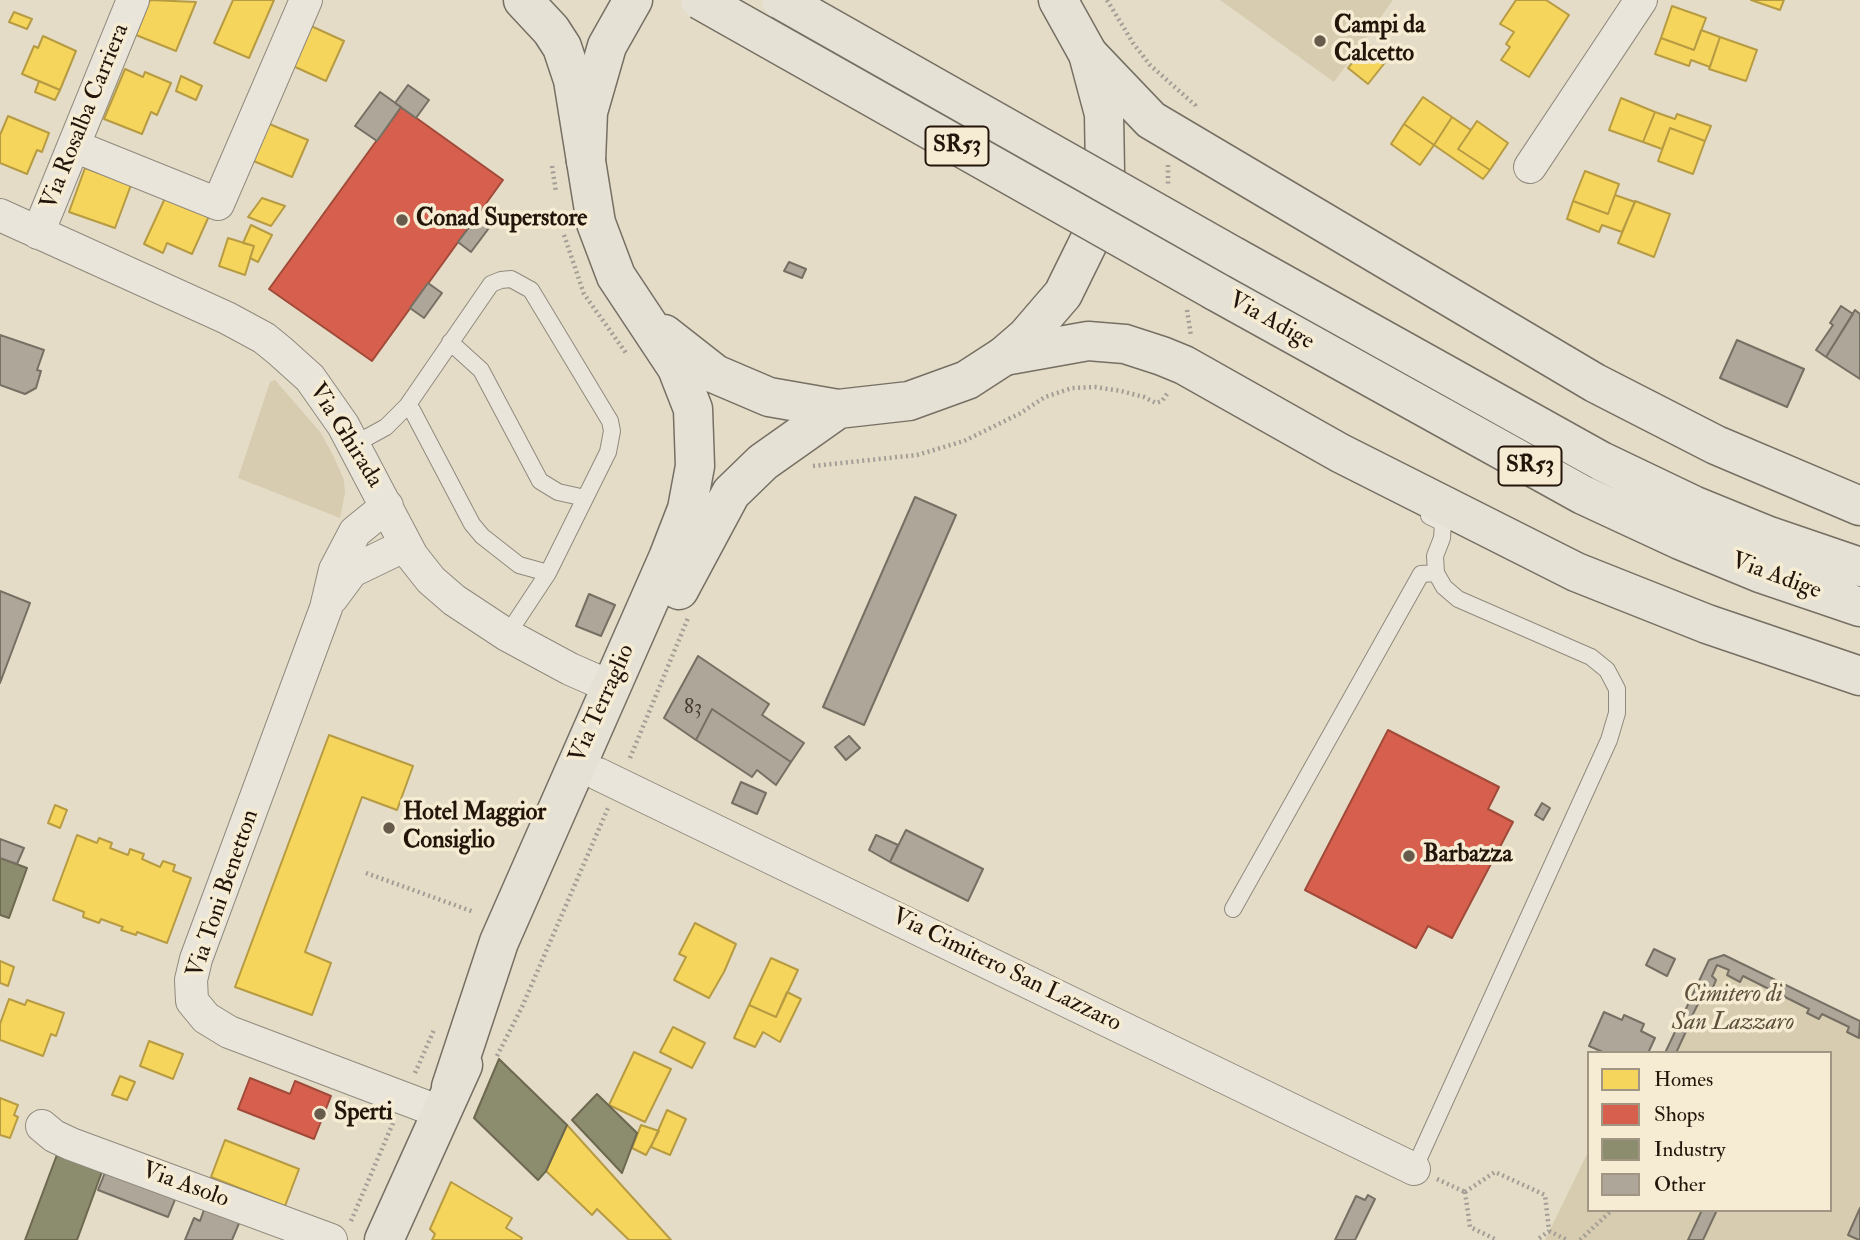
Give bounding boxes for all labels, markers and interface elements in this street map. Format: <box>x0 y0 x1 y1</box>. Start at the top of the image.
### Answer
place label: Campi da Calcetto <box>1334 13 1425 69</box>
street label: Via Rosalba Carriera <box>36 20 136 214</box>
marker: Campi da Calcetto <box>1312 33 1328 49</box>
road number: SR53 <box>926 127 988 166</box>
place label: Conad Superstore <box>416 206 587 234</box>
marker: Conad Superstore <box>394 212 410 228</box>
street label: Via Adige <box>1223 287 1319 357</box>
street label: Via Ghirada <box>302 378 388 494</box>
road number: SR53 <box>1498 446 1562 486</box>
street label: Via Adige <box>1727 547 1825 607</box>
street label: Via Terraglio <box>564 640 642 768</box>
house number: 83 <box>684 695 702 721</box>
place label: Hotel Maggior Consiglio <box>403 800 546 856</box>
street label: Via Toni Benetton <box>182 806 266 982</box>
marker: Hotel Maggior Consiglio <box>381 820 397 836</box>
place label: Barbazza <box>1423 842 1512 870</box>
marker: Barbazza <box>1401 848 1417 864</box>
street label: Via Cimitero San Lazzaro <box>887 903 1125 1039</box>
park label: Cimitero di San Lazzaro <box>1672 982 1794 1038</box>
legend <box>1587 1051 1832 1212</box>
text: Homes <box>1654 1066 1713 1093</box>
place label: Sperti <box>334 1100 393 1128</box>
text: Shops <box>1654 1101 1705 1128</box>
marker: Sperti <box>312 1106 328 1122</box>
text: Industry <box>1654 1136 1726 1163</box>
street label: Via Asolo <box>137 1157 233 1215</box>
text: Other <box>1654 1171 1706 1198</box>

